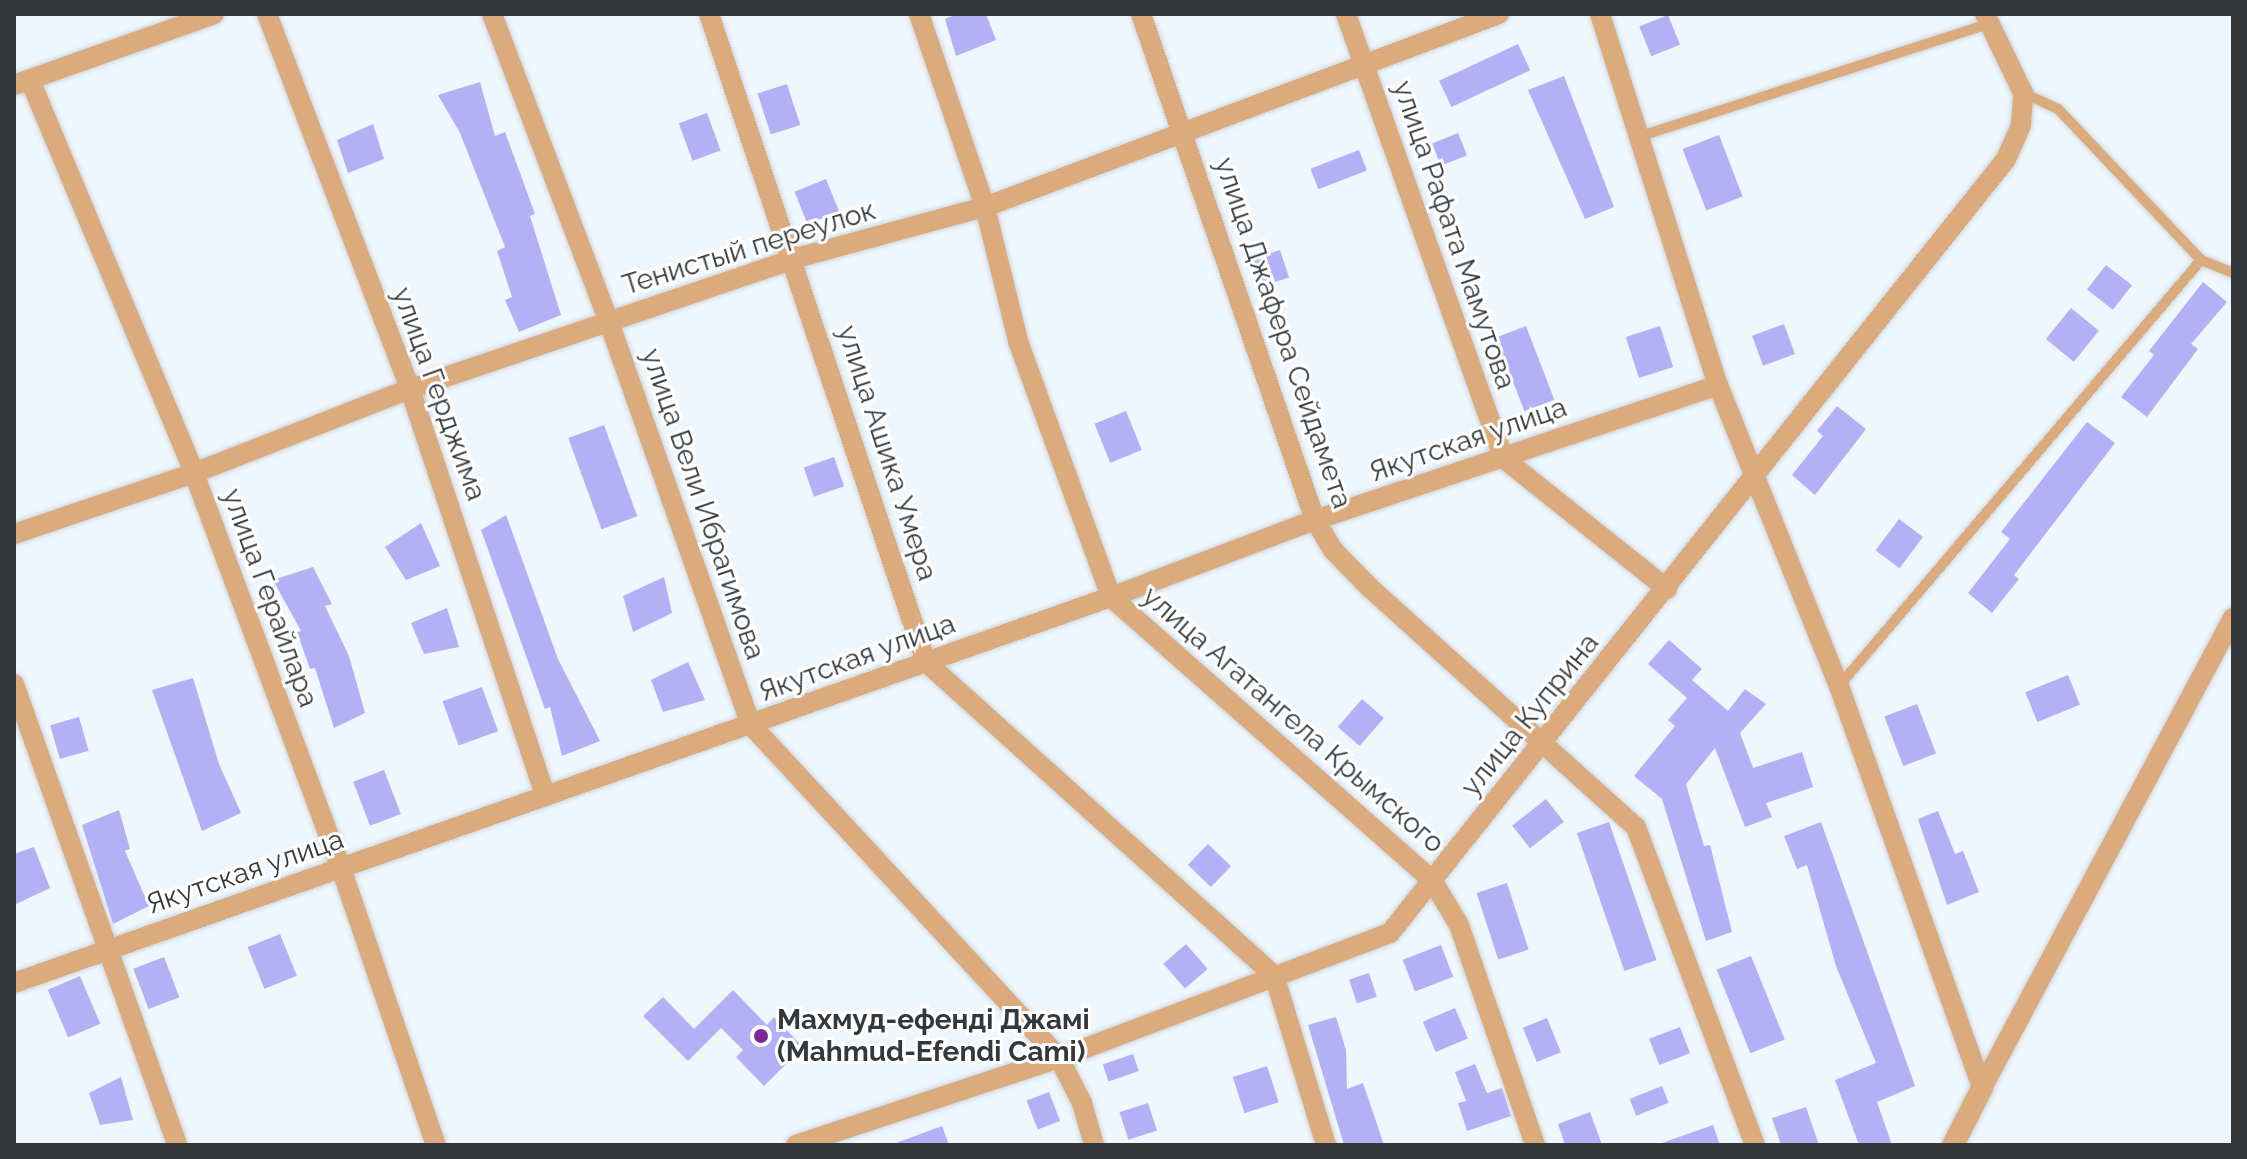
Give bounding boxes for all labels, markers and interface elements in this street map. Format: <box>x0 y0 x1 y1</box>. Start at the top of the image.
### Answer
street label: улица Рафата Мамутова <box>1385 76 1523 394</box>
street label: улица Джафера Сейдамета <box>1207 153 1359 513</box>
street label: Тенистый переулок <box>618 194 880 302</box>
street label: улица Герджима <box>385 283 493 505</box>
street label: улица Ашика Умера <box>830 321 944 585</box>
street label: улица Вели Ибрагимова <box>634 344 772 664</box>
street label: Якутская улица <box>1365 390 1571 490</box>
street label: улица Герайлара <box>215 484 325 712</box>
street label: улица Агатангела Крымского <box>1135 579 1451 861</box>
street label: Якутская улица <box>754 607 960 709</box>
street label: улица Куприна <box>1454 627 1606 803</box>
street label: Якутская улица <box>142 822 348 922</box>
place label: Махмуд-ефенді Джамі (Mahmud-Efendi Cami) <box>777 1003 1090 1069</box>
marker: Махмуд-ефенді Джамі (Mahmud-Efendi Cami) <box>752 1027 770 1045</box>

